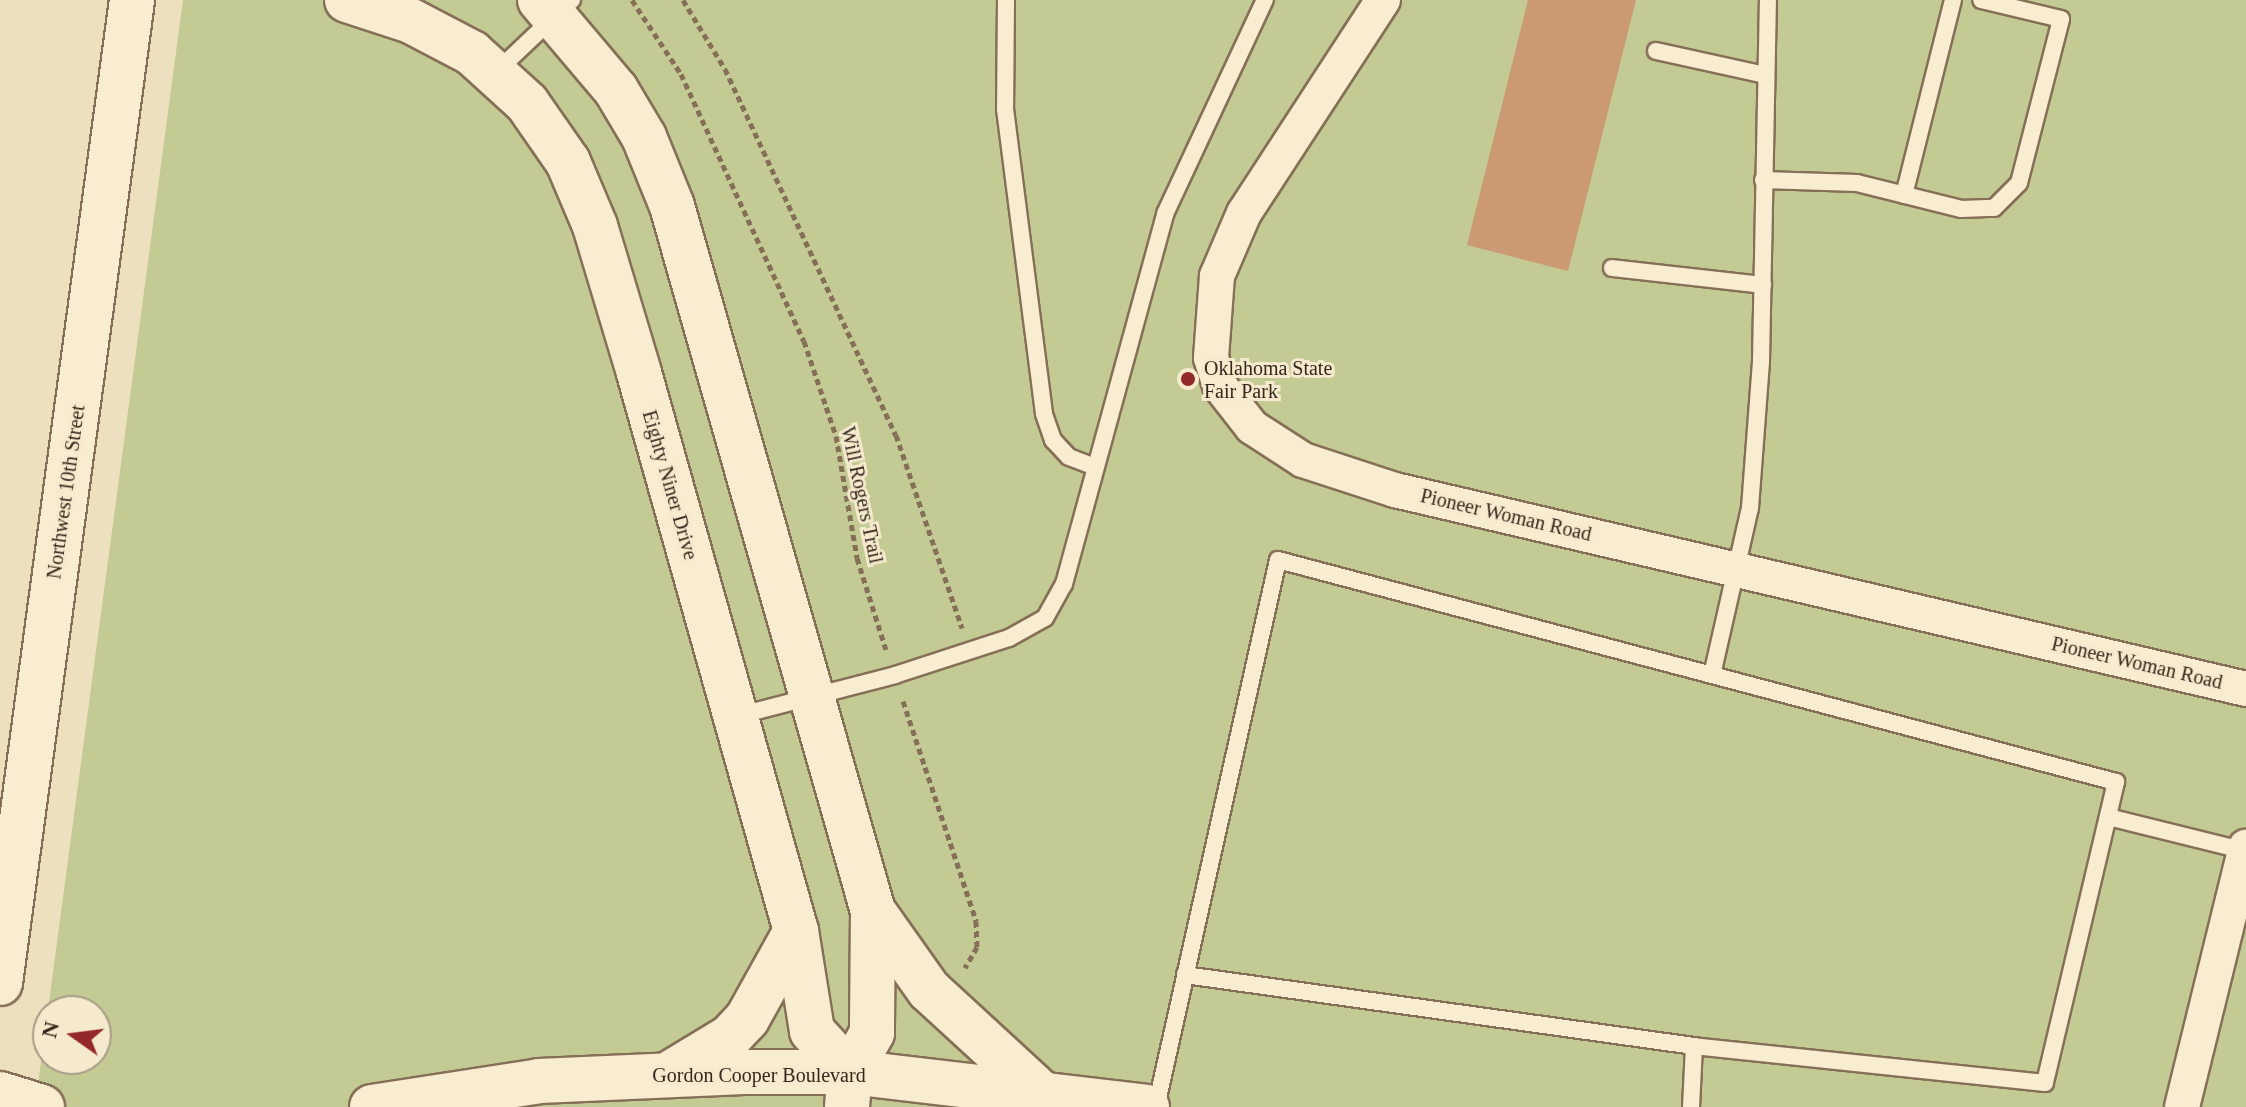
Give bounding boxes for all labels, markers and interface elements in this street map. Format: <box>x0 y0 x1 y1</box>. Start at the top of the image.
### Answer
place label: Oklahoma State Fair Park <box>1204 356 1332 403</box>
marker: Oklahoma State Fair Park <box>1179 370 1197 388</box>
street label: Northwest 10th Street <box>42 403 90 581</box>
street label: Eighty Niner Drive <box>637 407 703 563</box>
street label: Will Rogers Trail <box>836 424 888 566</box>
street label: Pioneer Woman Road <box>1418 484 1594 546</box>
street label: Pioneer Woman Road <box>2049 632 2225 694</box>
north arrow <box>32 995 112 1075</box>
text: N <box>36 1019 64 1040</box>
street label: Gordon Cooper Boulevard <box>652 1063 866 1087</box>

